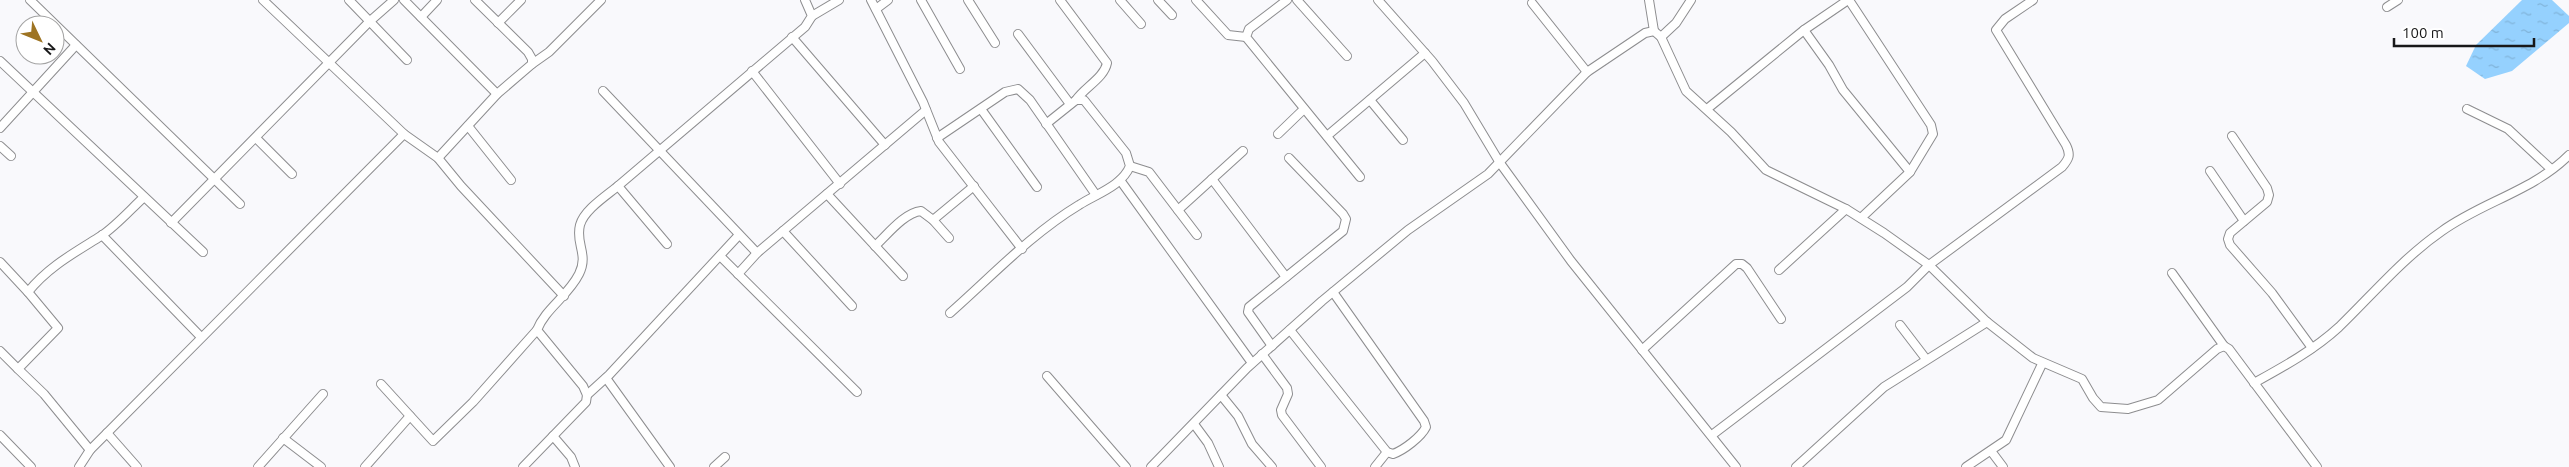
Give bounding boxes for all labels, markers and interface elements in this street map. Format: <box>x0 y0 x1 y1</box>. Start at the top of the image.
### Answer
north arrow <box>15 15 65 65</box>
scale bar <box>2394 15 2534 47</box>
text: 100 m <box>2402 24 2444 41</box>
text: N <box>40 40 59 58</box>

